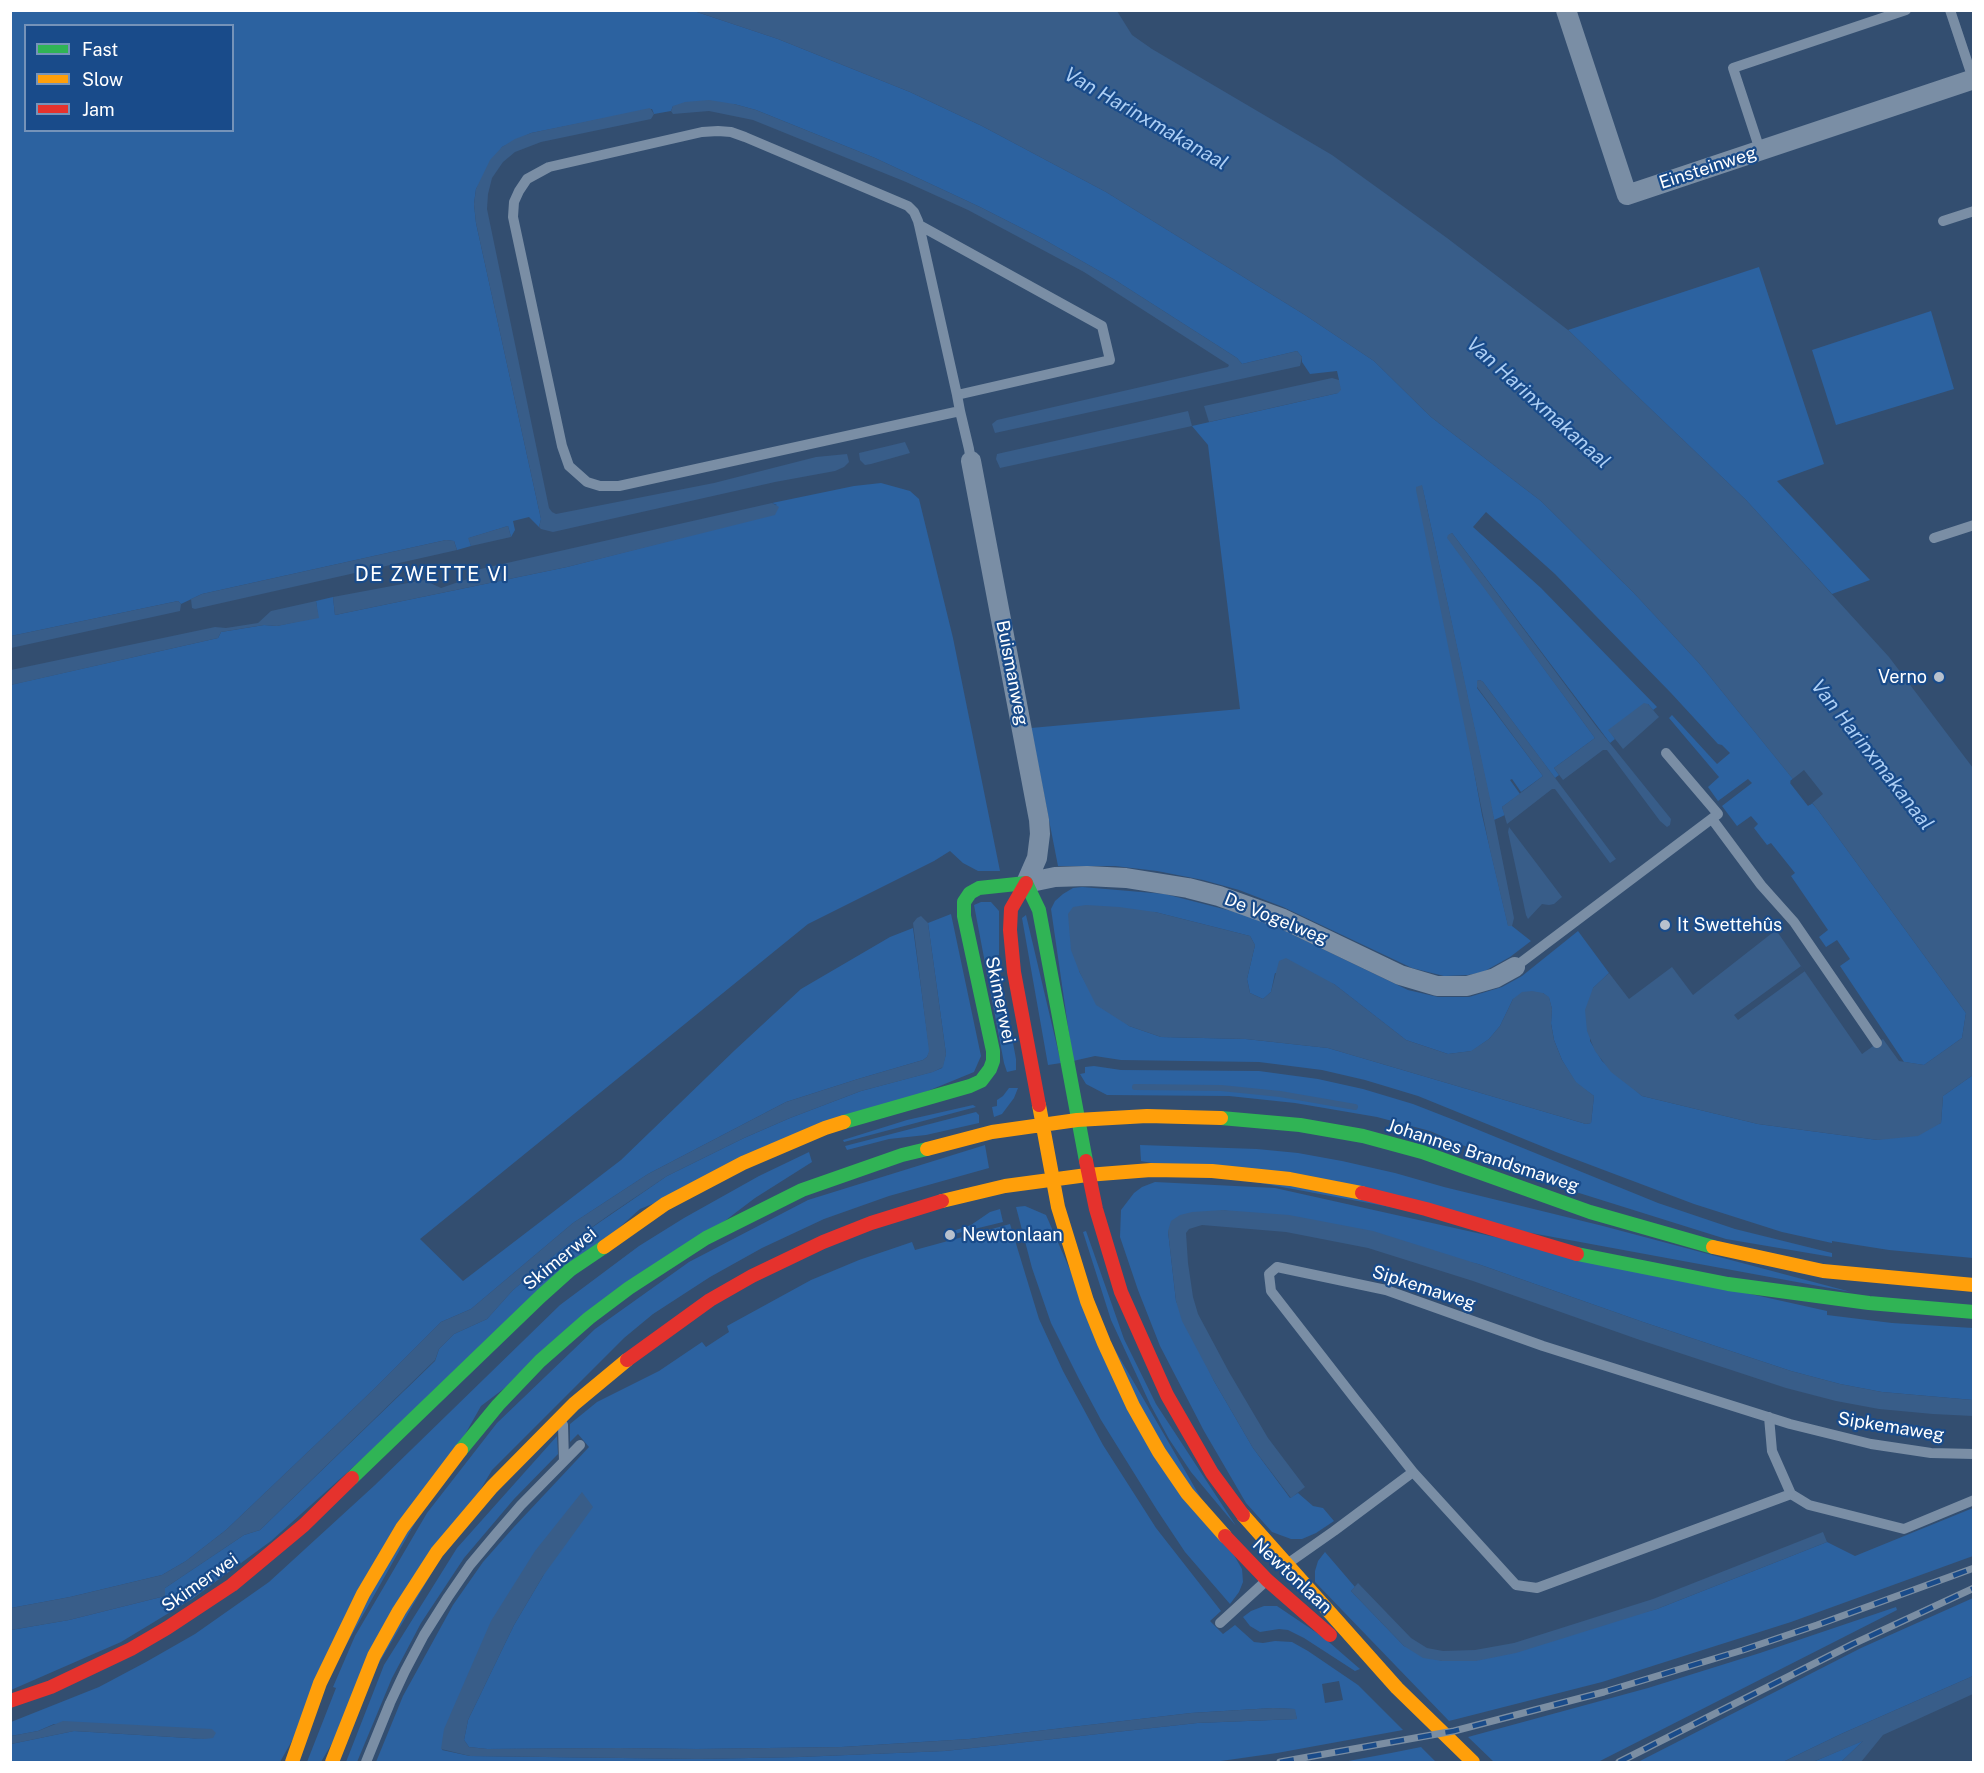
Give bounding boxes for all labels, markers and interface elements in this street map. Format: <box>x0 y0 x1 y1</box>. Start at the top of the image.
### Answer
legend <box>24 24 234 132</box>
text: Fast <box>82 39 118 60</box>
water label: Van Harinxmakanaal <box>1060 62 1232 176</box>
text: Slow <box>82 69 123 90</box>
text: Jam <box>82 99 115 120</box>
street label: Einsteinweg <box>1656 142 1760 194</box>
water label: Van Harinxmakanaal <box>1461 332 1615 474</box>
district label: DE ZWETTE VI <box>355 563 509 587</box>
street label: Buismanweg <box>991 618 1033 728</box>
place label: Verno <box>1878 666 1927 688</box>
marker: Verno <box>1932 670 1946 684</box>
water label: Van Harinxmakanaal <box>1806 675 1938 835</box>
street label: De Vogelweg <box>1221 888 1331 950</box>
place label: It Swettehûs <box>1677 914 1782 936</box>
marker: It Swettehûs <box>1658 918 1672 932</box>
street label: Skimerwei <box>980 955 1020 1045</box>
street label: Johannes Brandsmaweg <box>1384 1115 1582 1197</box>
street label: Skimerwei <box>519 1223 601 1295</box>
place label: Newtonlaan <box>962 1224 1063 1246</box>
marker: Newtonlaan <box>943 1228 957 1242</box>
street label: Sipkemaweg <box>1369 1261 1479 1315</box>
street label: Sipkemaweg <box>1836 1408 1946 1446</box>
street label: Newtonlaan <box>1248 1534 1336 1618</box>
street label: Skimerwei <box>158 1549 242 1617</box>

